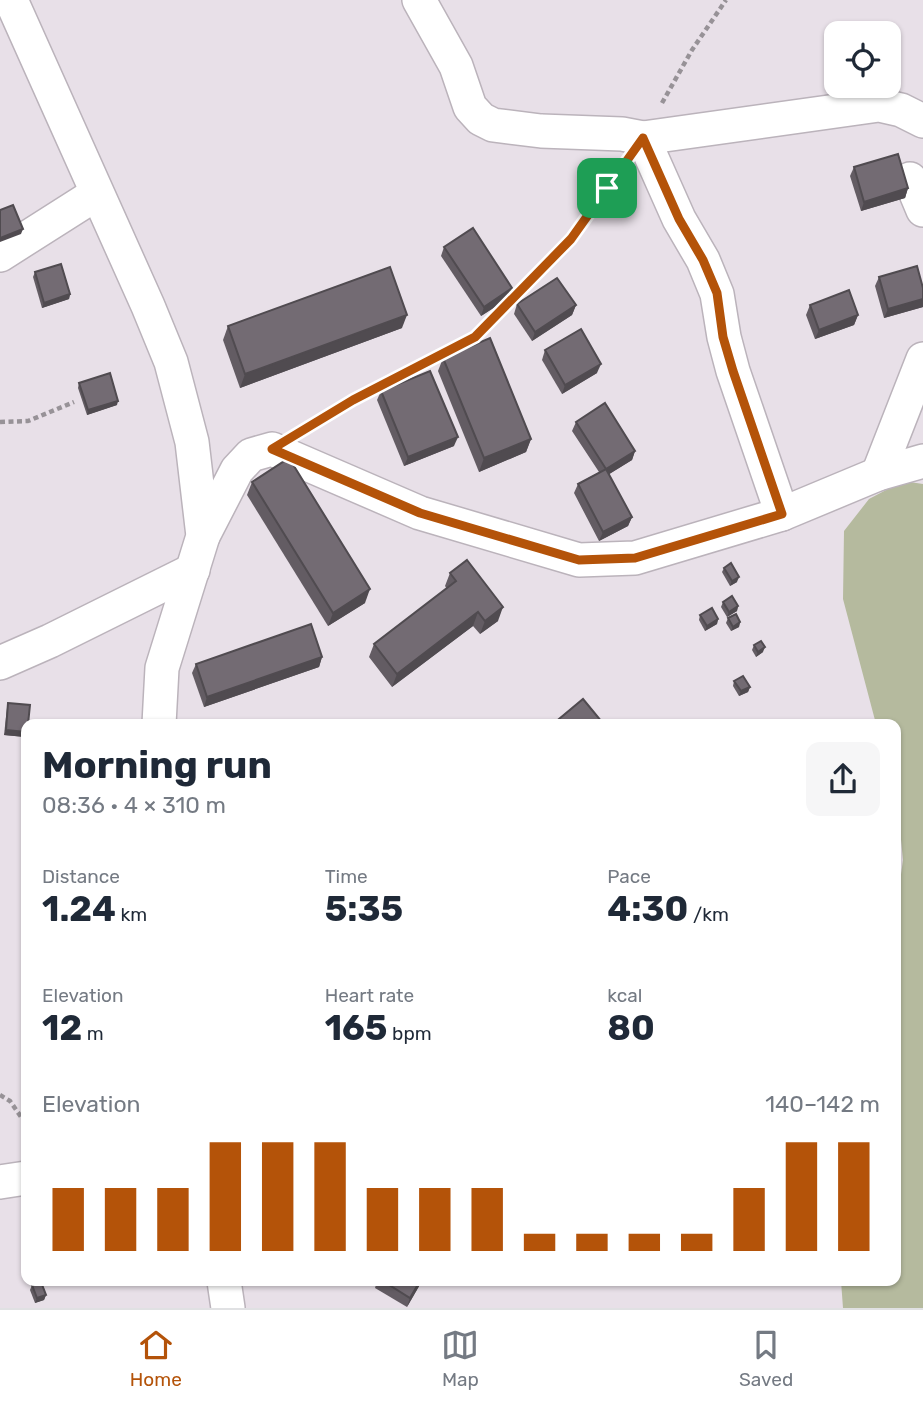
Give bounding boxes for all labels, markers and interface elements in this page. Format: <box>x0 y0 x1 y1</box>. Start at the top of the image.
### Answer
map controls <box>824 21 901 98</box>
button: locate <box>824 21 901 98</box>
pin <box>577 158 637 218</box>
icon: arrive <box>588 169 626 207</box>
text: Morning run <box>42 742 272 788</box>
button: share <box>806 742 880 816</box>
text: 08:36 · 4 × 310 m <box>42 791 226 819</box>
text: Distance <box>42 865 120 888</box>
text: Time <box>325 865 368 888</box>
text: Pace <box>607 865 651 888</box>
text: 1.24 <box>42 888 116 930</box>
text: 5:35 <box>325 888 403 930</box>
text: 4:30 <box>607 888 688 930</box>
text: km <box>116 903 147 926</box>
text: /km <box>688 903 729 926</box>
text: Elevation <box>42 984 123 1007</box>
text: Heart rate <box>325 984 414 1007</box>
text: kcal <box>607 984 642 1007</box>
text: 12 <box>42 1007 82 1049</box>
text: 165 <box>325 1007 387 1049</box>
text: 80 <box>607 1007 655 1049</box>
text: m <box>82 1022 104 1045</box>
text: bpm <box>387 1022 432 1045</box>
text: Elevation <box>42 1090 141 1118</box>
text: 140–142 m <box>765 1090 880 1118</box>
tab: Home <box>130 1326 182 1391</box>
tab: Map <box>441 1326 479 1391</box>
tab: Saved <box>739 1326 793 1391</box>

